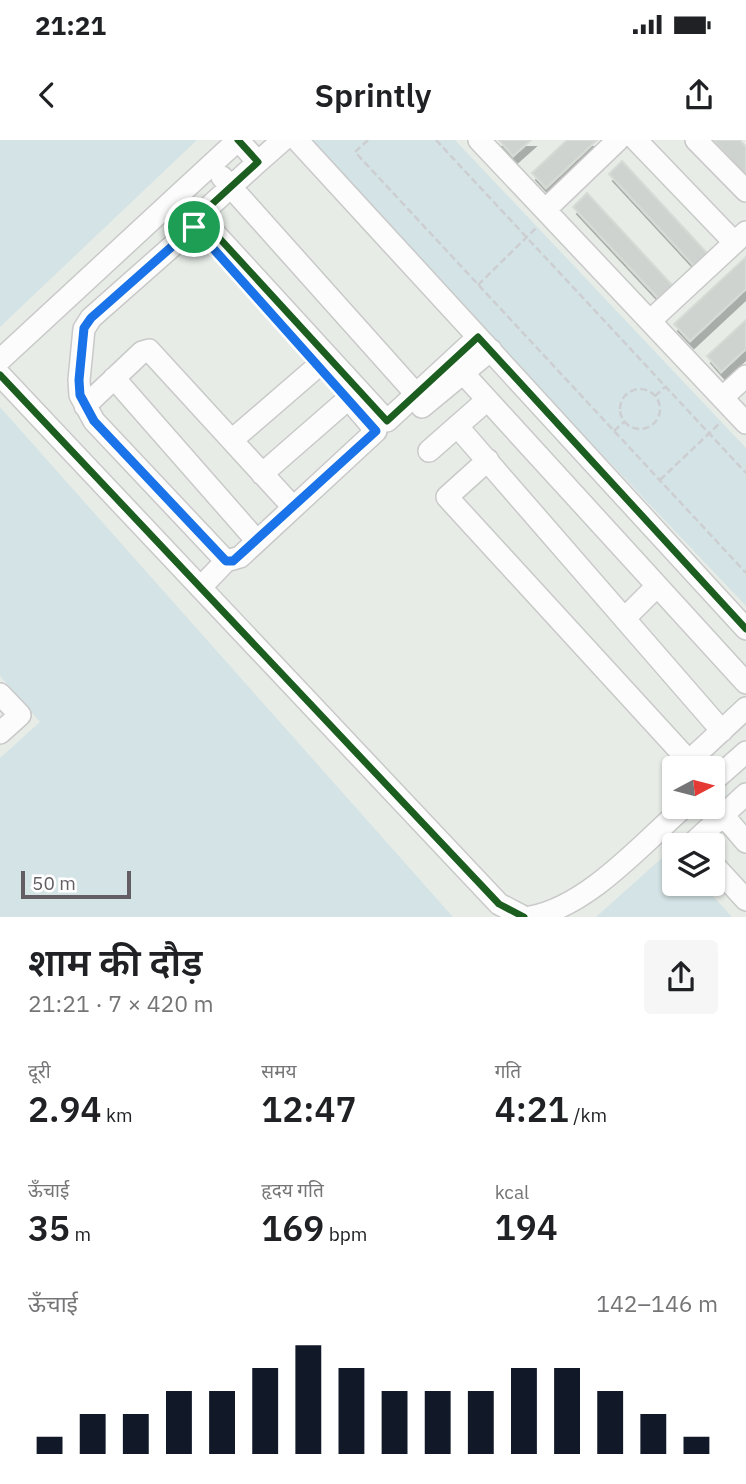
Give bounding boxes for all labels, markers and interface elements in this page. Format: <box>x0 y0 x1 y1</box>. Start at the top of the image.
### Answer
text: 21:21 <box>35 8 106 42</box>
text: Sprintly <box>315 74 431 116</box>
icon: back <box>28 76 66 114</box>
icon: share <box>680 76 718 114</box>
pin <box>164 197 224 257</box>
icon: arrive <box>175 208 213 246</box>
north arrow <box>662 756 724 819</box>
map controls <box>662 756 725 896</box>
button: layers <box>662 833 725 896</box>
scale bar <box>21 868 131 900</box>
text: 50 m <box>32 871 76 895</box>
text: शाम की दौड़ <box>28 937 202 986</box>
button: share <box>644 940 718 1014</box>
text: 21:21 · 7 × 420 m <box>28 988 214 1018</box>
text: दूरी <box>28 1059 51 1083</box>
text: समय <box>261 1059 297 1083</box>
text: गति <box>495 1059 521 1083</box>
text: 2.94 <box>28 1086 101 1132</box>
text: 12:47 <box>261 1086 357 1132</box>
text: 4:21 <box>495 1086 569 1132</box>
text: km <box>101 1103 133 1127</box>
text: /km <box>569 1103 607 1127</box>
text: ऊँचाई <box>28 1178 69 1202</box>
text: हृदय गति <box>261 1178 324 1202</box>
text: kcal <box>495 1180 529 1204</box>
text: 194 <box>495 1204 558 1250</box>
text: 35 <box>28 1205 70 1251</box>
text: 169 <box>261 1205 324 1251</box>
text: m <box>70 1222 91 1246</box>
text: bpm <box>324 1222 367 1246</box>
text: ऊँचाई <box>28 1288 78 1318</box>
text: 142–146 m <box>596 1288 718 1318</box>

